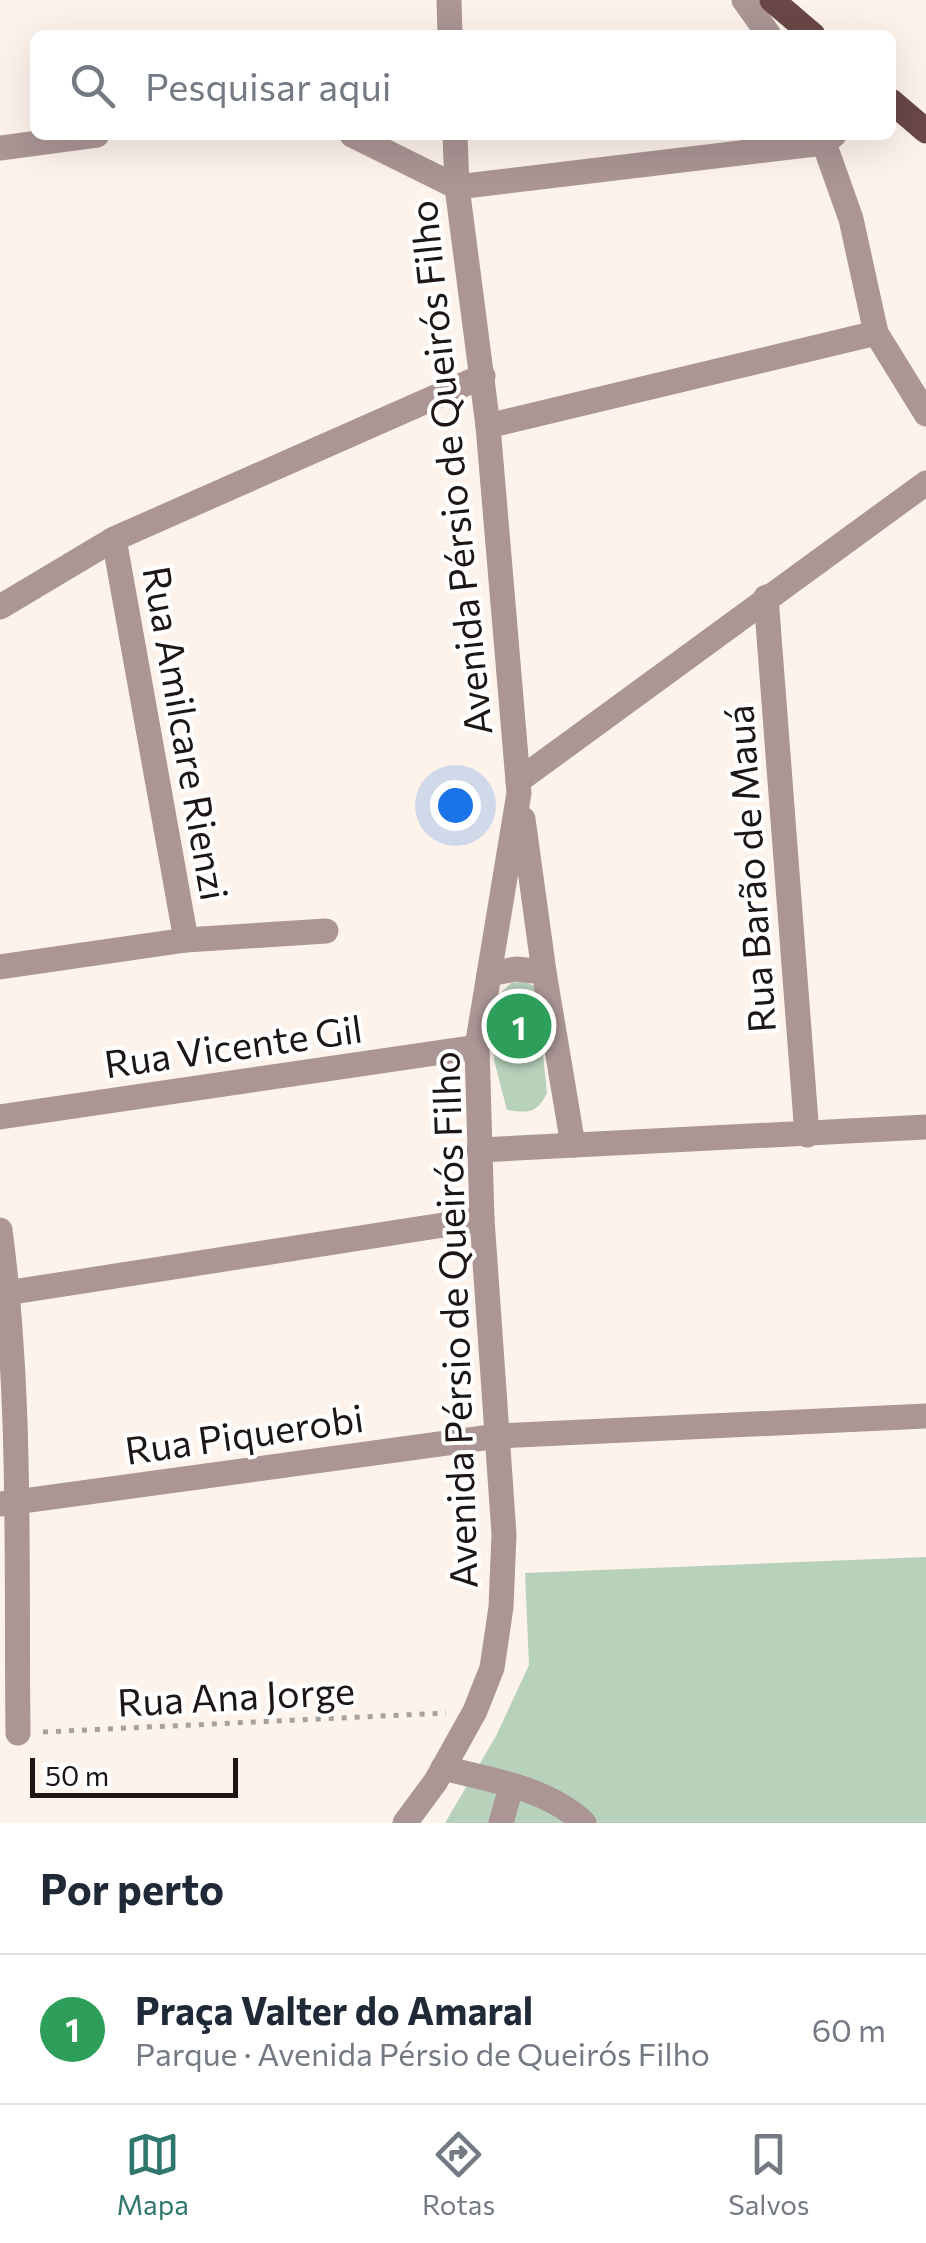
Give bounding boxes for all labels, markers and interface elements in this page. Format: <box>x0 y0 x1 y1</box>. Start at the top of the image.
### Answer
search box <box>30 30 896 140</box>
icon: search <box>65 58 120 113</box>
text: Pesquisar aqui <box>145 62 391 109</box>
street label: Avenida Pérsio de Queirós Filho <box>398 198 500 738</box>
street label: Rua Amilcare Rienzi <box>134 562 240 904</box>
street label: Rua Barão de Mauá <box>714 703 784 1035</box>
your location <box>430 780 481 831</box>
pin: 1 <box>486 988 552 1064</box>
street label: Rua Vicente Gil <box>101 1004 365 1086</box>
street label: Avenida Pérsio de Queirós Filho <box>420 1051 486 1589</box>
street label: Rua Piquerobi <box>122 1393 366 1473</box>
street label: Rua Ana Jorge <box>116 1665 356 1725</box>
scale bar <box>30 1753 238 1798</box>
text: 50 m <box>45 1758 109 1792</box>
text: Por perto <box>40 1862 224 1914</box>
text: Praça Valter do Amaral <box>135 1986 533 2033</box>
text: 1 <box>65 2009 80 2049</box>
text: 60 m <box>812 2009 886 2049</box>
text: Parque · Avenida Pérsio de Queirós Filho <box>135 2033 710 2073</box>
tab: Mapa <box>117 2127 189 2221</box>
tab: Rotas <box>422 2127 495 2221</box>
tab: Salvos <box>728 2127 809 2221</box>

